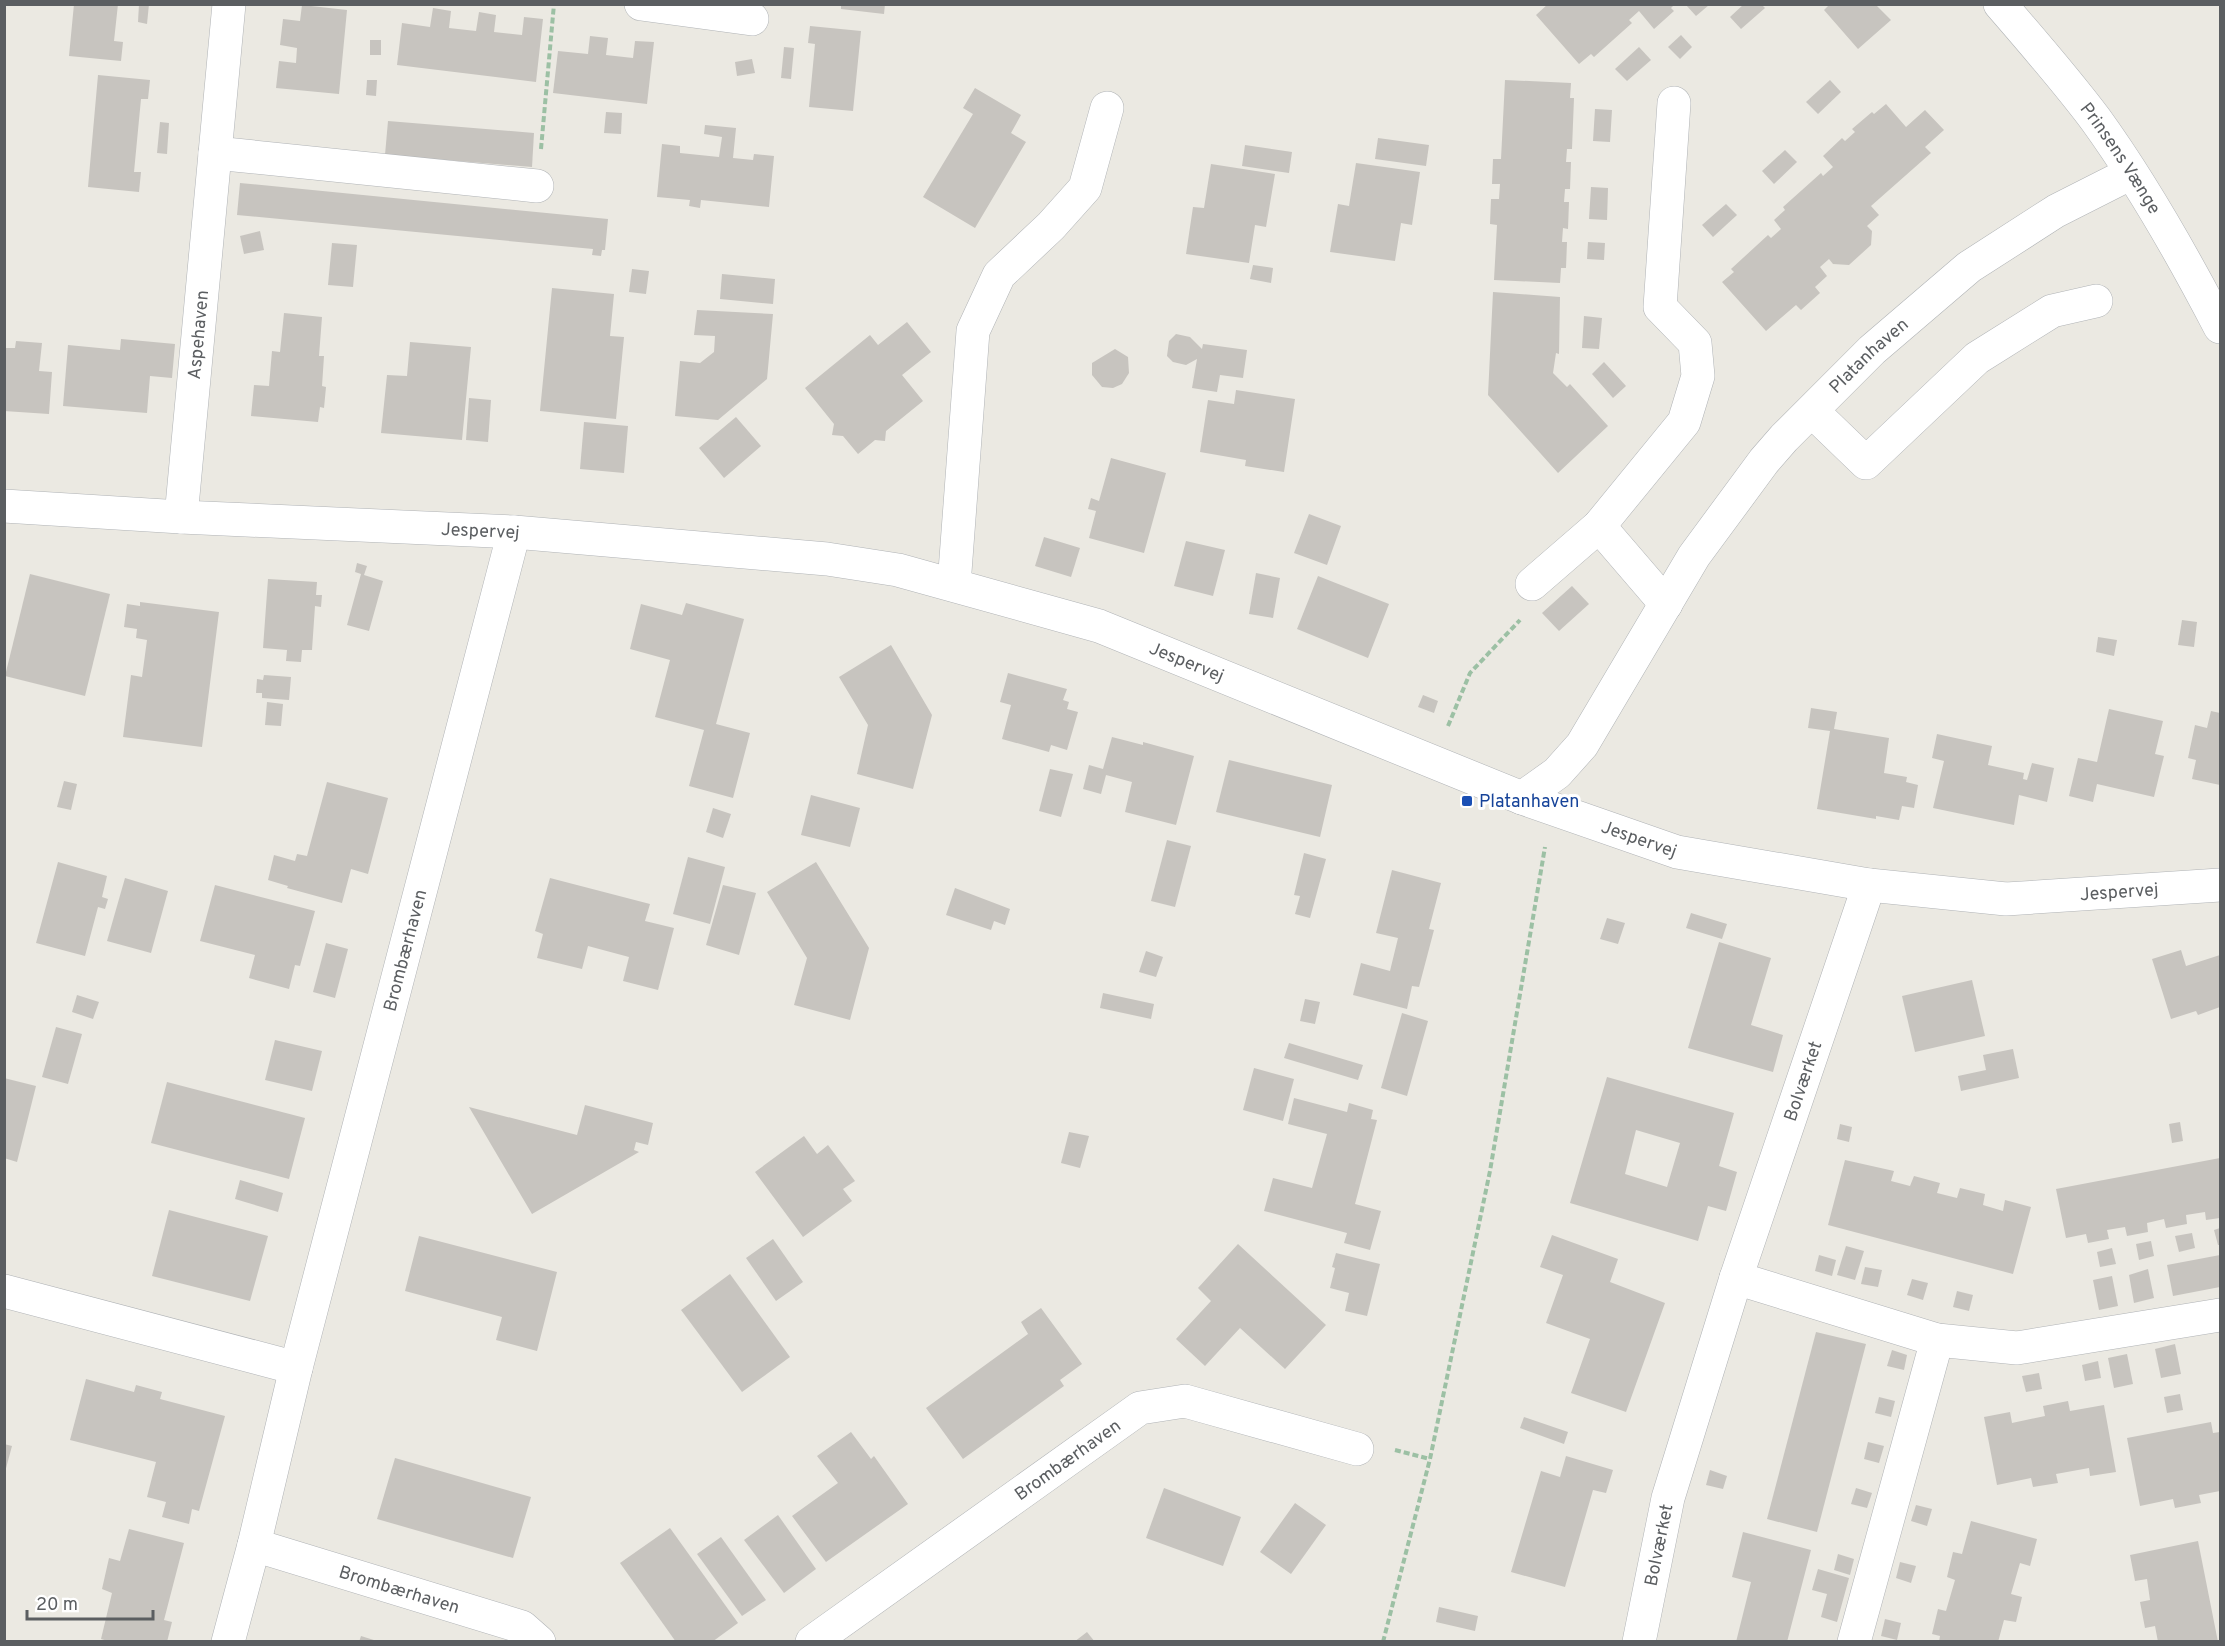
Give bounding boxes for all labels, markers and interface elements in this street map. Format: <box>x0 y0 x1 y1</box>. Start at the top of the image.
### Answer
street label: Prinsens Vænge <box>2074 99 2165 219</box>
street label: Aspehaven <box>184 289 215 381</box>
street label: Platanhaven <box>1825 314 1914 399</box>
street label: Jespervej <box>440 519 521 545</box>
street label: Jespervej <box>1145 638 1227 689</box>
place label: Platanhaven <box>1479 791 1580 814</box>
marker: Platanhaven <box>1460 794 1474 808</box>
street label: Jespervej <box>1598 816 1680 864</box>
street label: Jespervej <box>2079 879 2159 907</box>
street label: Brombærhaven <box>379 887 433 1014</box>
street label: Bolværket <box>1780 1038 1828 1125</box>
street label: Brombærhaven <box>1011 1415 1126 1507</box>
street label: Bolværket <box>1640 1502 1680 1588</box>
street label: Brombærhaven <box>336 1562 462 1620</box>
scale bar <box>27 1583 153 1621</box>
text: 20 m <box>36 1594 78 1617</box>

